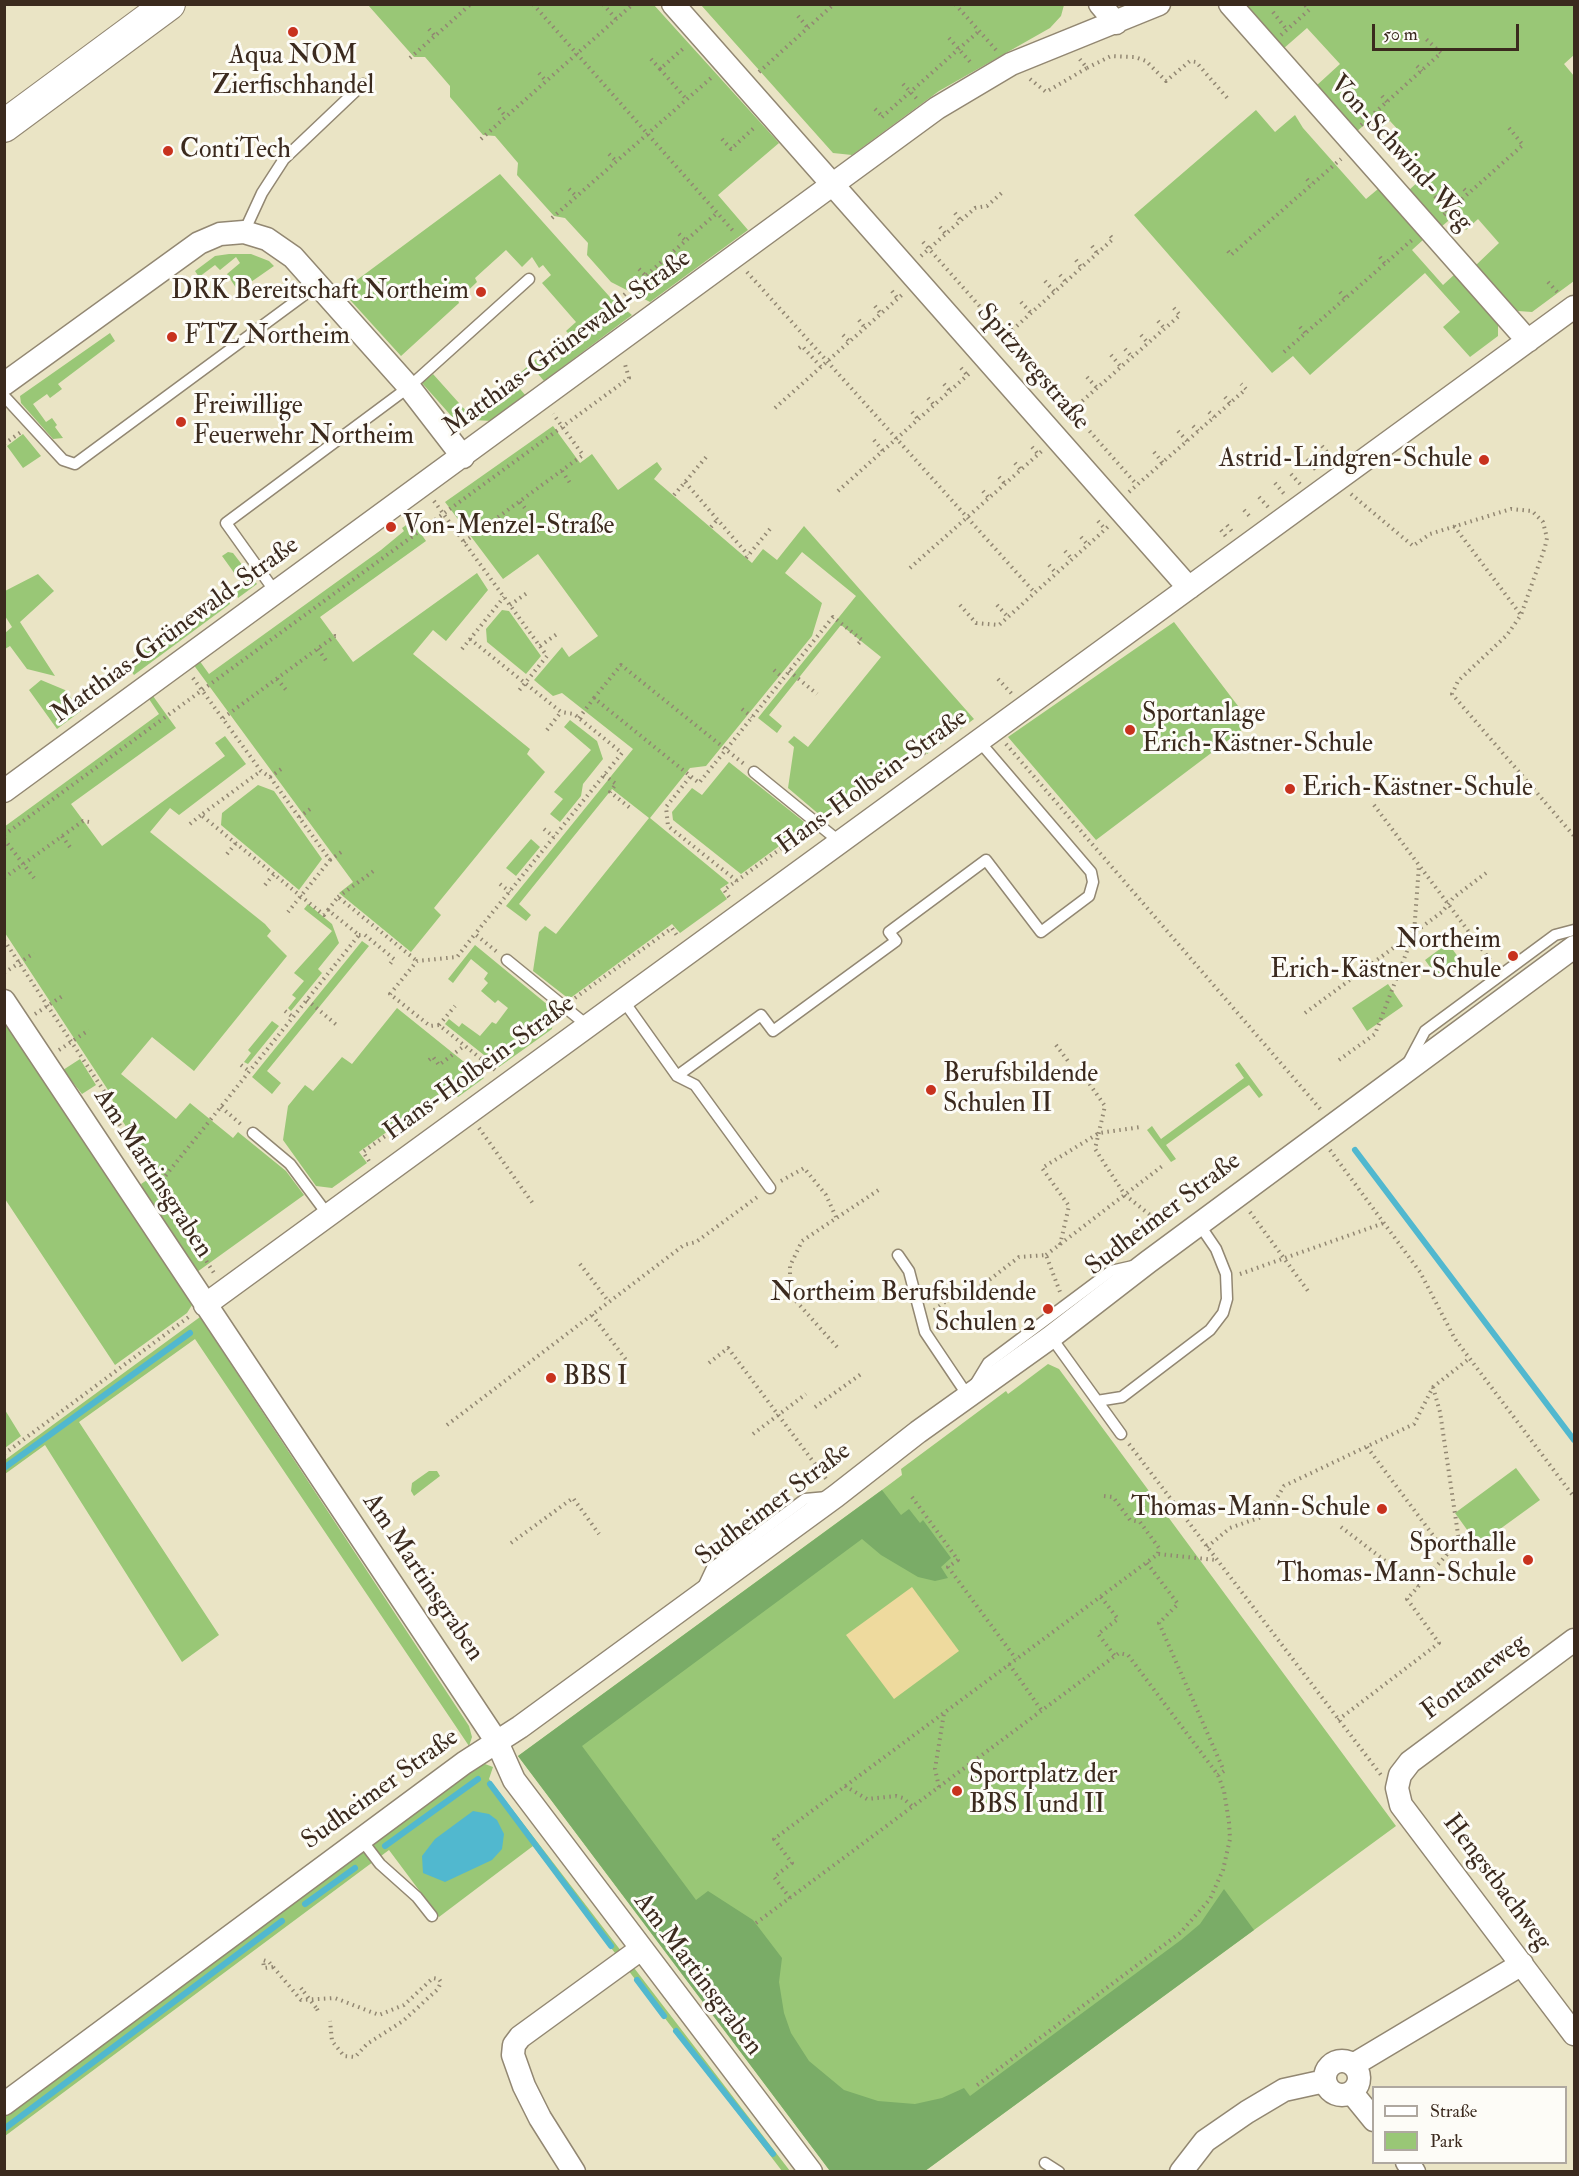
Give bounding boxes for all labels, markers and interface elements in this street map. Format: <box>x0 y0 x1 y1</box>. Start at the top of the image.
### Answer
scale bar <box>1375 12 1522 50</box>
text: 50 m <box>1383 23 1418 46</box>
marker: Aqua NOM Zierfischhandel <box>286 25 300 39</box>
place label: Aqua NOM Zierfischhandel <box>212 41 374 102</box>
street label: Von-Schwind-Weg <box>1322 70 1478 238</box>
place label: ContiTech <box>180 135 291 167</box>
marker: ContiTech <box>161 144 175 158</box>
street label: Matthias-Grünewald-Straße <box>438 244 698 444</box>
place label: DRK Bereitschaft Northeim <box>171 276 469 308</box>
marker: DRK Bereitschaft Northeim <box>474 285 488 299</box>
street label: Spitzwegstraße <box>969 298 1095 438</box>
place label: FTZ Northeim <box>184 321 350 353</box>
marker: FTZ Northeim <box>165 330 179 344</box>
place label: Freiwillige Feuerwehr Northeim <box>193 391 414 452</box>
marker: Freiwillige Feuerwehr Northeim <box>174 415 188 429</box>
place label: Astrid-Lindgren-Schule <box>1219 444 1472 476</box>
marker: Astrid-Lindgren-Schule <box>1477 453 1491 467</box>
place label: Von-Menzel-Straße <box>403 511 614 543</box>
marker: Von-Menzel-Straße <box>384 520 398 534</box>
street label: Matthias-Grünewald-Straße <box>46 531 306 731</box>
place label: Sportanlage Erich-Kästner-Schule <box>1142 699 1373 760</box>
street label: Hans-Holbein-Straße <box>771 703 975 863</box>
marker: Sportanlage Erich-Kästner-Schule <box>1123 723 1137 737</box>
place label: Erich-Kästner-Schule <box>1302 773 1533 805</box>
marker: Erich-Kästner-Schule <box>1283 782 1297 796</box>
place label: Northeim Erich-Kästner-Schule <box>1270 925 1501 987</box>
marker: Northeim Erich-Kästner-Schule <box>1506 949 1520 963</box>
street label: Hans-Holbein-Straße <box>378 989 582 1149</box>
place label: Berufsbildende Schulen II <box>943 1059 1098 1120</box>
marker: Berufsbildende Schulen II <box>924 1083 938 1097</box>
street label: Am Martinsgraben <box>86 1084 218 1264</box>
street label: Sudheimer Straße <box>1080 1146 1248 1284</box>
place label: Northeim Berufsbildende Schulen 2 <box>770 1278 1036 1340</box>
marker: Northeim Berufsbildende Schulen 2 <box>1041 1302 1055 1316</box>
place label: BBS I <box>563 1362 627 1394</box>
marker: BBS I <box>544 1371 558 1385</box>
street label: Sudheimer Straße <box>690 1436 858 1574</box>
street label: Am Martinsgraben <box>354 1488 490 1668</box>
place label: Thomas-Mann-Schule <box>1131 1493 1370 1525</box>
marker: Thomas-Mann-Schule <box>1375 1502 1389 1516</box>
place label: Sporthalle Thomas-Mann-Schule <box>1277 1529 1516 1590</box>
marker: Sporthalle Thomas-Mann-Schule <box>1521 1553 1535 1567</box>
street label: Fontaneweg <box>1416 1628 1534 1728</box>
street label: Sudheimer Straße <box>296 1723 466 1857</box>
place label: Sportplatz der BBS I und II <box>969 1760 1117 1822</box>
marker: Sportplatz der BBS I und II <box>950 1784 964 1798</box>
street label: Hengstbachweg <box>1435 1809 1557 1957</box>
street label: Am Martinsgraben <box>626 1888 768 2062</box>
legend <box>1372 2086 1567 2164</box>
text: Straße <box>1430 2100 1477 2123</box>
text: Park <box>1430 2130 1463 2153</box>

